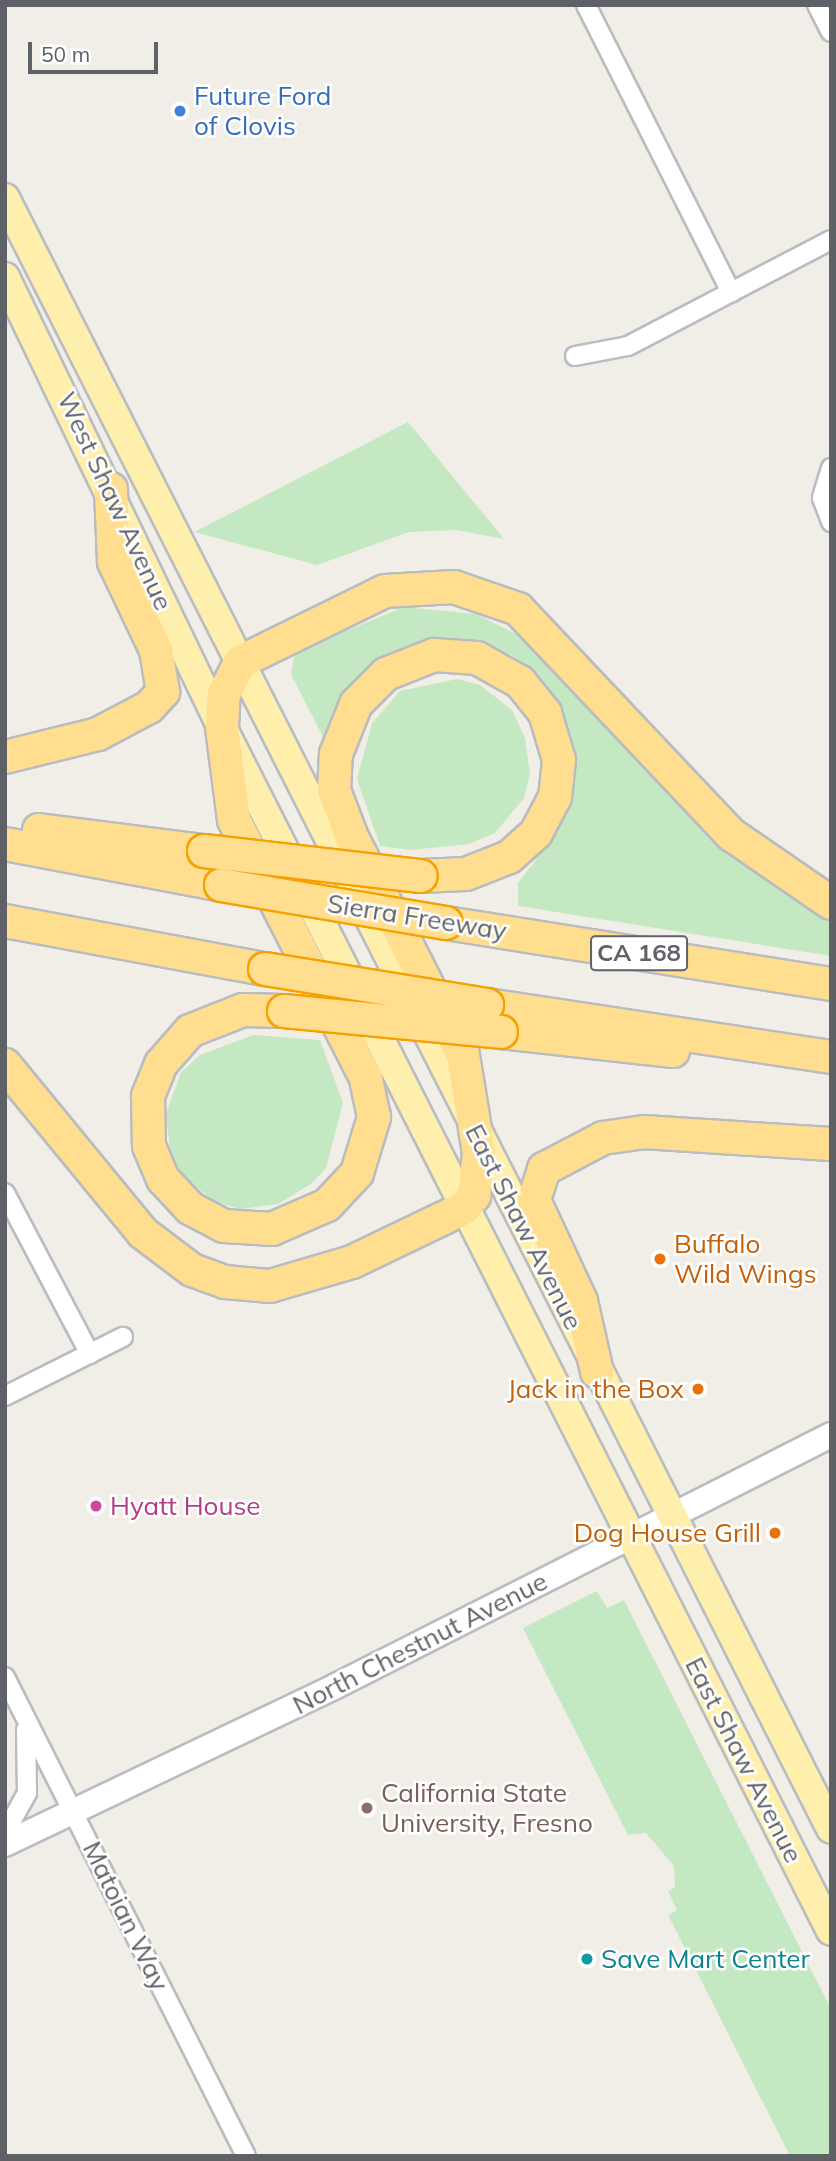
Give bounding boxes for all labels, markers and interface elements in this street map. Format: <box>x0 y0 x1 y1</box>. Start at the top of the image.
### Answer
scale bar <box>32 28 161 72</box>
text: 50 m <box>41 41 90 67</box>
place label: Future Ford of Clovis <box>194 80 331 142</box>
marker: Future Ford of Clovis <box>172 103 188 119</box>
street label: West Shaw Avenue <box>51 387 179 615</box>
street label: Sierra Freeway <box>325 887 509 947</box>
road number: CA 168 <box>590 932 688 973</box>
street label: East Shaw Avenue <box>459 1119 589 1335</box>
place label: Buffalo Wild Wings <box>674 1228 817 1290</box>
marker: Buffalo Wild Wings <box>652 1251 668 1267</box>
place label: Jack in the Box <box>507 1373 684 1405</box>
marker: Jack in the Box <box>690 1381 706 1397</box>
place label: Hyatt House <box>110 1490 261 1522</box>
marker: Hyatt House <box>88 1498 104 1514</box>
place label: Dog House Grill <box>574 1517 761 1549</box>
marker: Dog House Grill <box>767 1525 783 1541</box>
street label: North Chestnut Avenue <box>288 1565 552 1721</box>
street label: East Shaw Avenue <box>679 1652 809 1868</box>
place label: California State University, Fresno <box>381 1777 593 1839</box>
marker: California State University, Fresno <box>359 1800 375 1816</box>
street label: Matoian Way <box>76 1836 176 1996</box>
place label: Save Mart Center <box>601 1943 810 1975</box>
marker: Save Mart Center <box>579 1951 595 1967</box>

